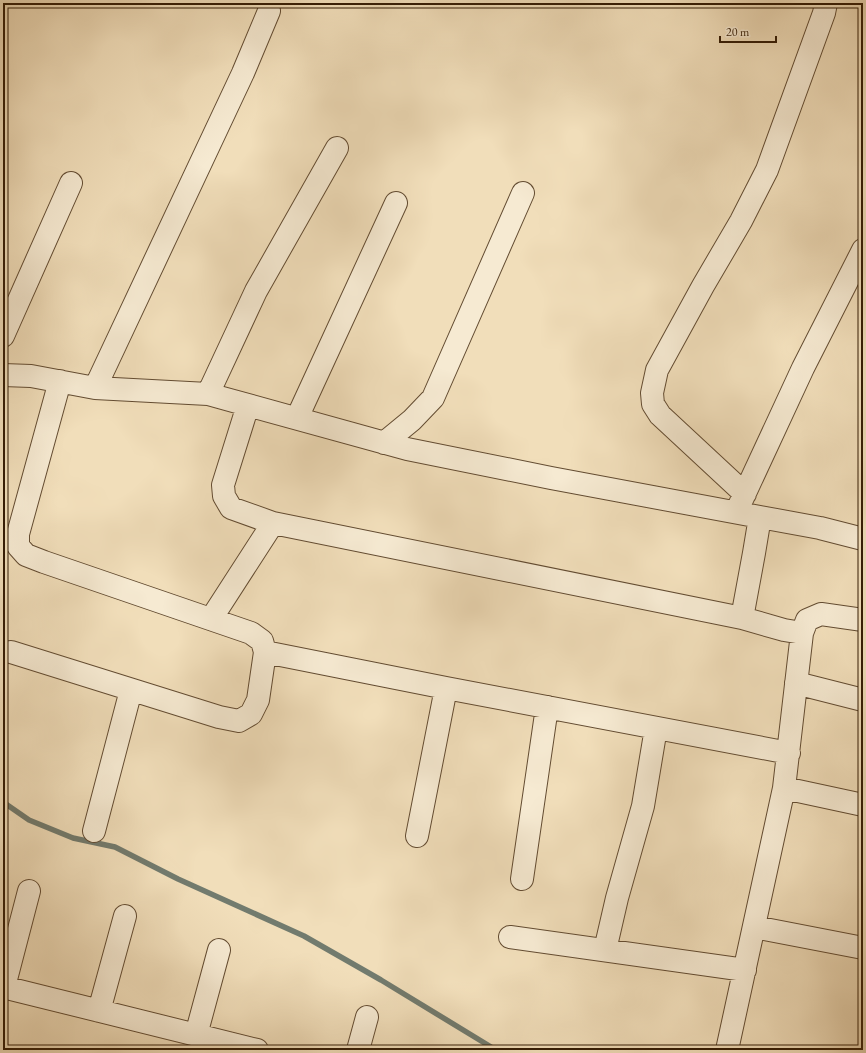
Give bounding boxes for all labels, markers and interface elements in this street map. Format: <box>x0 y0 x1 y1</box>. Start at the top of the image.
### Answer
scale bar <box>720 18 776 44</box>
text: 20 m <box>726 24 750 40</box>

